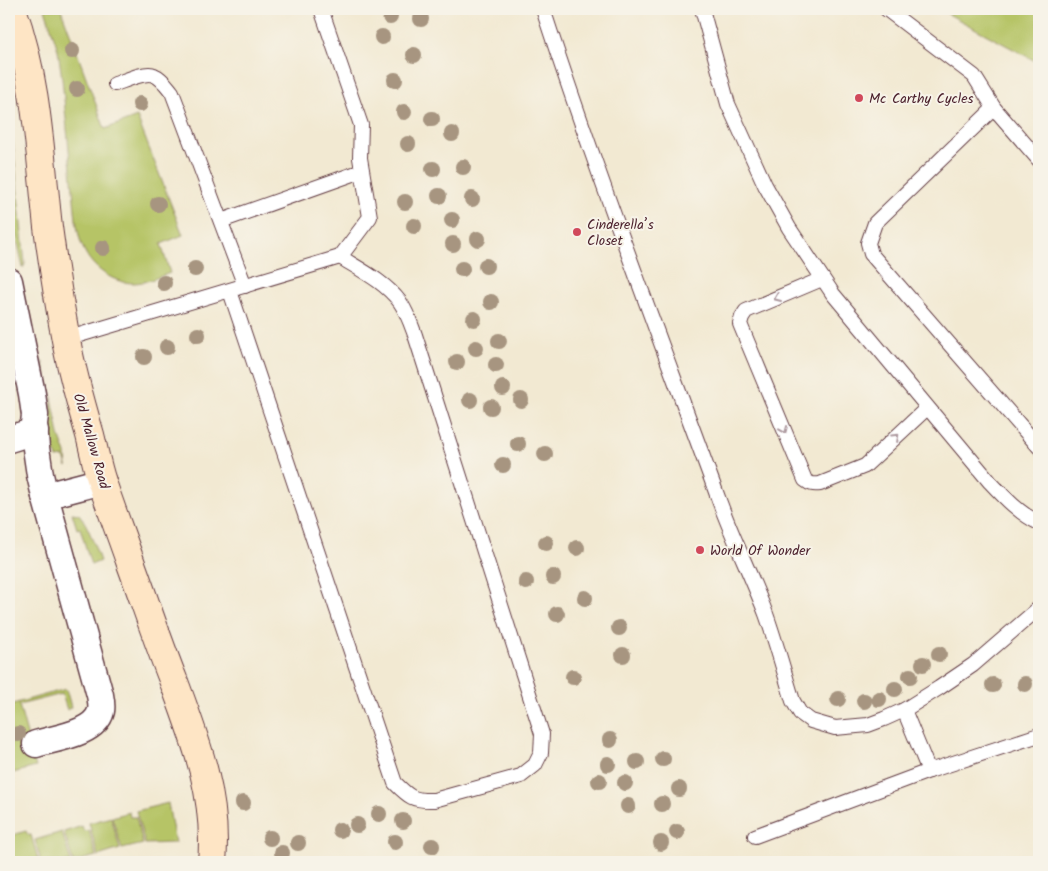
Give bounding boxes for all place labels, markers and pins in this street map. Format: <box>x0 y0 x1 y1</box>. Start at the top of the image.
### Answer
place label: Mc Carthy Cycles <box>869 88 973 110</box>
marker: Mc Carthy Cycles <box>853 92 865 104</box>
place label: Cinderella’s Closet <box>587 214 654 252</box>
marker: Cinderella’s Closet <box>571 226 583 238</box>
place label: World Of Wonder <box>710 540 811 562</box>
marker: World Of Wonder <box>694 544 706 556</box>

